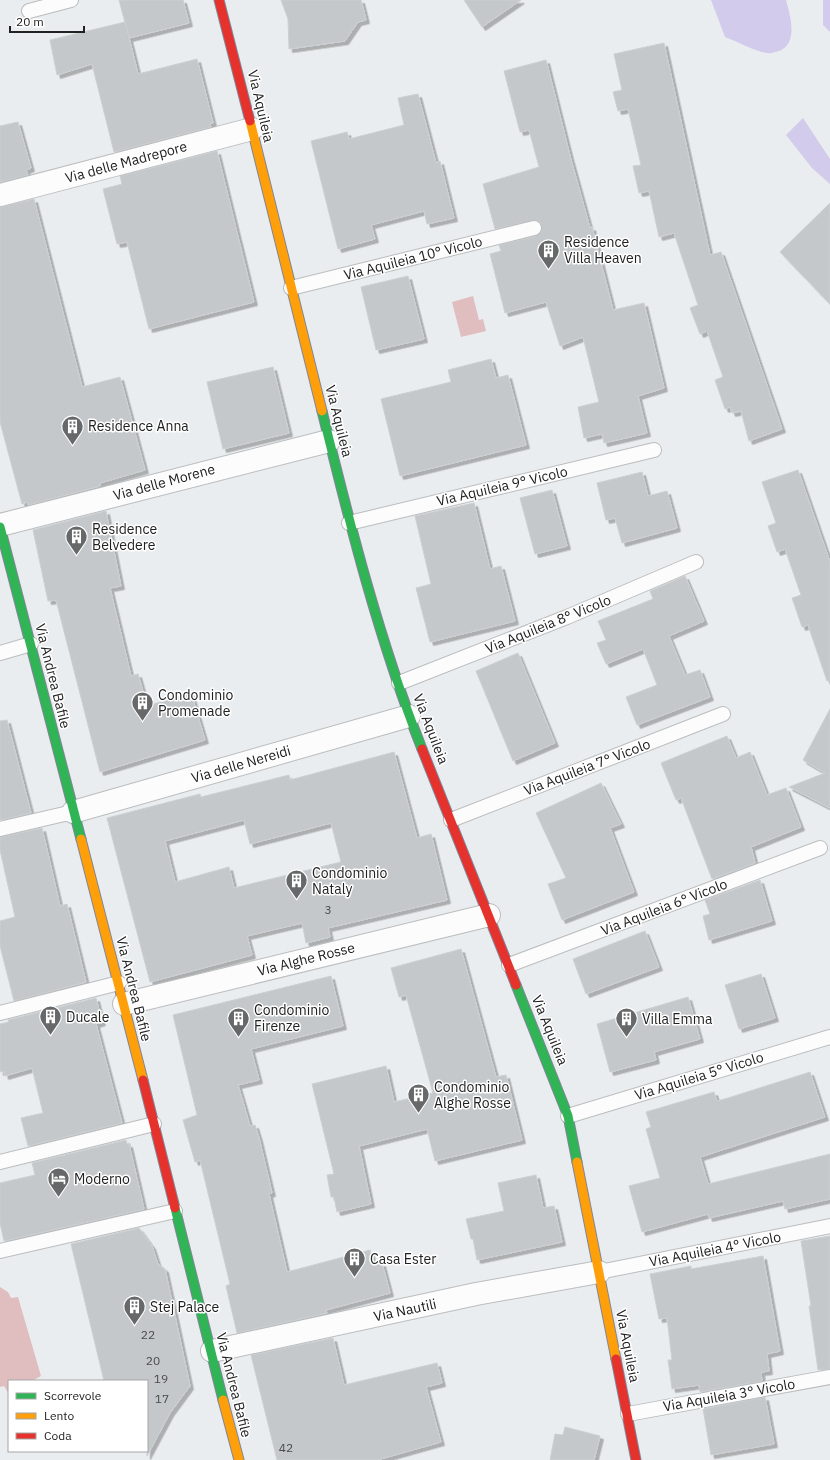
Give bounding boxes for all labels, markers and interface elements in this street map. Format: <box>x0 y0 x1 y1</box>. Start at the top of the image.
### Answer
scale bar <box>10 8 84 34</box>
text: 20 m <box>16 14 44 29</box>
street label: Via Aquileia <box>244 68 278 144</box>
street label: Via delle Madrepore <box>63 137 189 187</box>
street label: Via Aquileia 10° Vicolo <box>342 232 484 284</box>
place label: Residence Villa Heaven <box>564 233 642 267</box>
building icon: Residence Villa Heaven <box>535 237 561 270</box>
street label: Via Aquileia <box>321 383 357 459</box>
building icon: Residence Anna <box>59 413 85 446</box>
place label: Residence Anna <box>88 417 189 435</box>
street label: Via delle Morene <box>111 460 217 504</box>
street label: Via Aquileia 9° Vicolo <box>435 462 569 510</box>
place label: Residence Belvedere <box>92 520 157 554</box>
building icon: Residence Belvedere <box>64 524 90 557</box>
street label: Via Aquileia 8° Vicolo <box>483 591 614 657</box>
street label: Via Andrea Bafile <box>31 622 75 731</box>
place label: Condominio Promenade <box>158 686 234 720</box>
building icon: Condominio Promenade <box>130 690 156 723</box>
street label: Via Aquileia <box>409 691 453 767</box>
street label: Via Aquileia 7° Vicolo <box>521 735 653 799</box>
street label: Via delle Nereidi <box>189 741 293 787</box>
place label: Condominio Nataly <box>312 864 388 898</box>
building icon: Condominio Nataly <box>284 868 310 901</box>
street label: Via Aquileia 6° Vicolo <box>598 875 730 939</box>
house number: 3 <box>324 902 332 917</box>
street label: Via Andrea Bafile <box>112 935 156 1044</box>
street label: Via Alghe Rosse <box>255 938 357 980</box>
street label: Via Aquileia <box>528 992 572 1068</box>
place label: Condominio Firenze <box>254 1001 330 1035</box>
building icon: Ducale <box>37 1004 63 1037</box>
building icon: Condominio Firenze <box>225 1005 251 1038</box>
building icon: Villa Emma <box>613 1006 639 1039</box>
place label: Ducale <box>66 1008 110 1026</box>
place label: Villa Emma <box>642 1010 713 1028</box>
street label: Via Aquileia 5° Vicolo <box>632 1048 766 1104</box>
place label: Condominio Alghe Rosse <box>434 1078 511 1112</box>
building icon: Condominio Alghe Rosse <box>405 1082 431 1115</box>
hotel icon: Moderno <box>45 1166 71 1199</box>
place label: Moderno <box>74 1170 130 1188</box>
street label: Via Aquileia 4° Vicolo <box>648 1227 783 1271</box>
building icon: Casa Ester <box>341 1246 367 1279</box>
place label: Casa Ester <box>370 1250 436 1268</box>
building icon: Stej Palace <box>122 1294 148 1327</box>
street label: Via Nautili <box>372 1295 438 1325</box>
place label: Stej Palace <box>150 1298 220 1316</box>
street label: Via Aquileia <box>612 1308 644 1384</box>
house number: 22 <box>141 1327 155 1342</box>
street label: Via Andrea Bafile <box>212 1331 256 1440</box>
house number: 20 <box>146 1353 160 1368</box>
house number: 19 <box>154 1371 168 1386</box>
street label: Via Aquileia 3° Vicolo <box>662 1374 797 1415</box>
legend <box>8 1380 148 1452</box>
text: Scorrevole <box>44 1388 102 1403</box>
house number: 17 <box>155 1391 169 1406</box>
text: Lento <box>44 1408 74 1423</box>
text: Coda <box>44 1428 72 1443</box>
house number: 42 <box>279 1440 293 1455</box>

